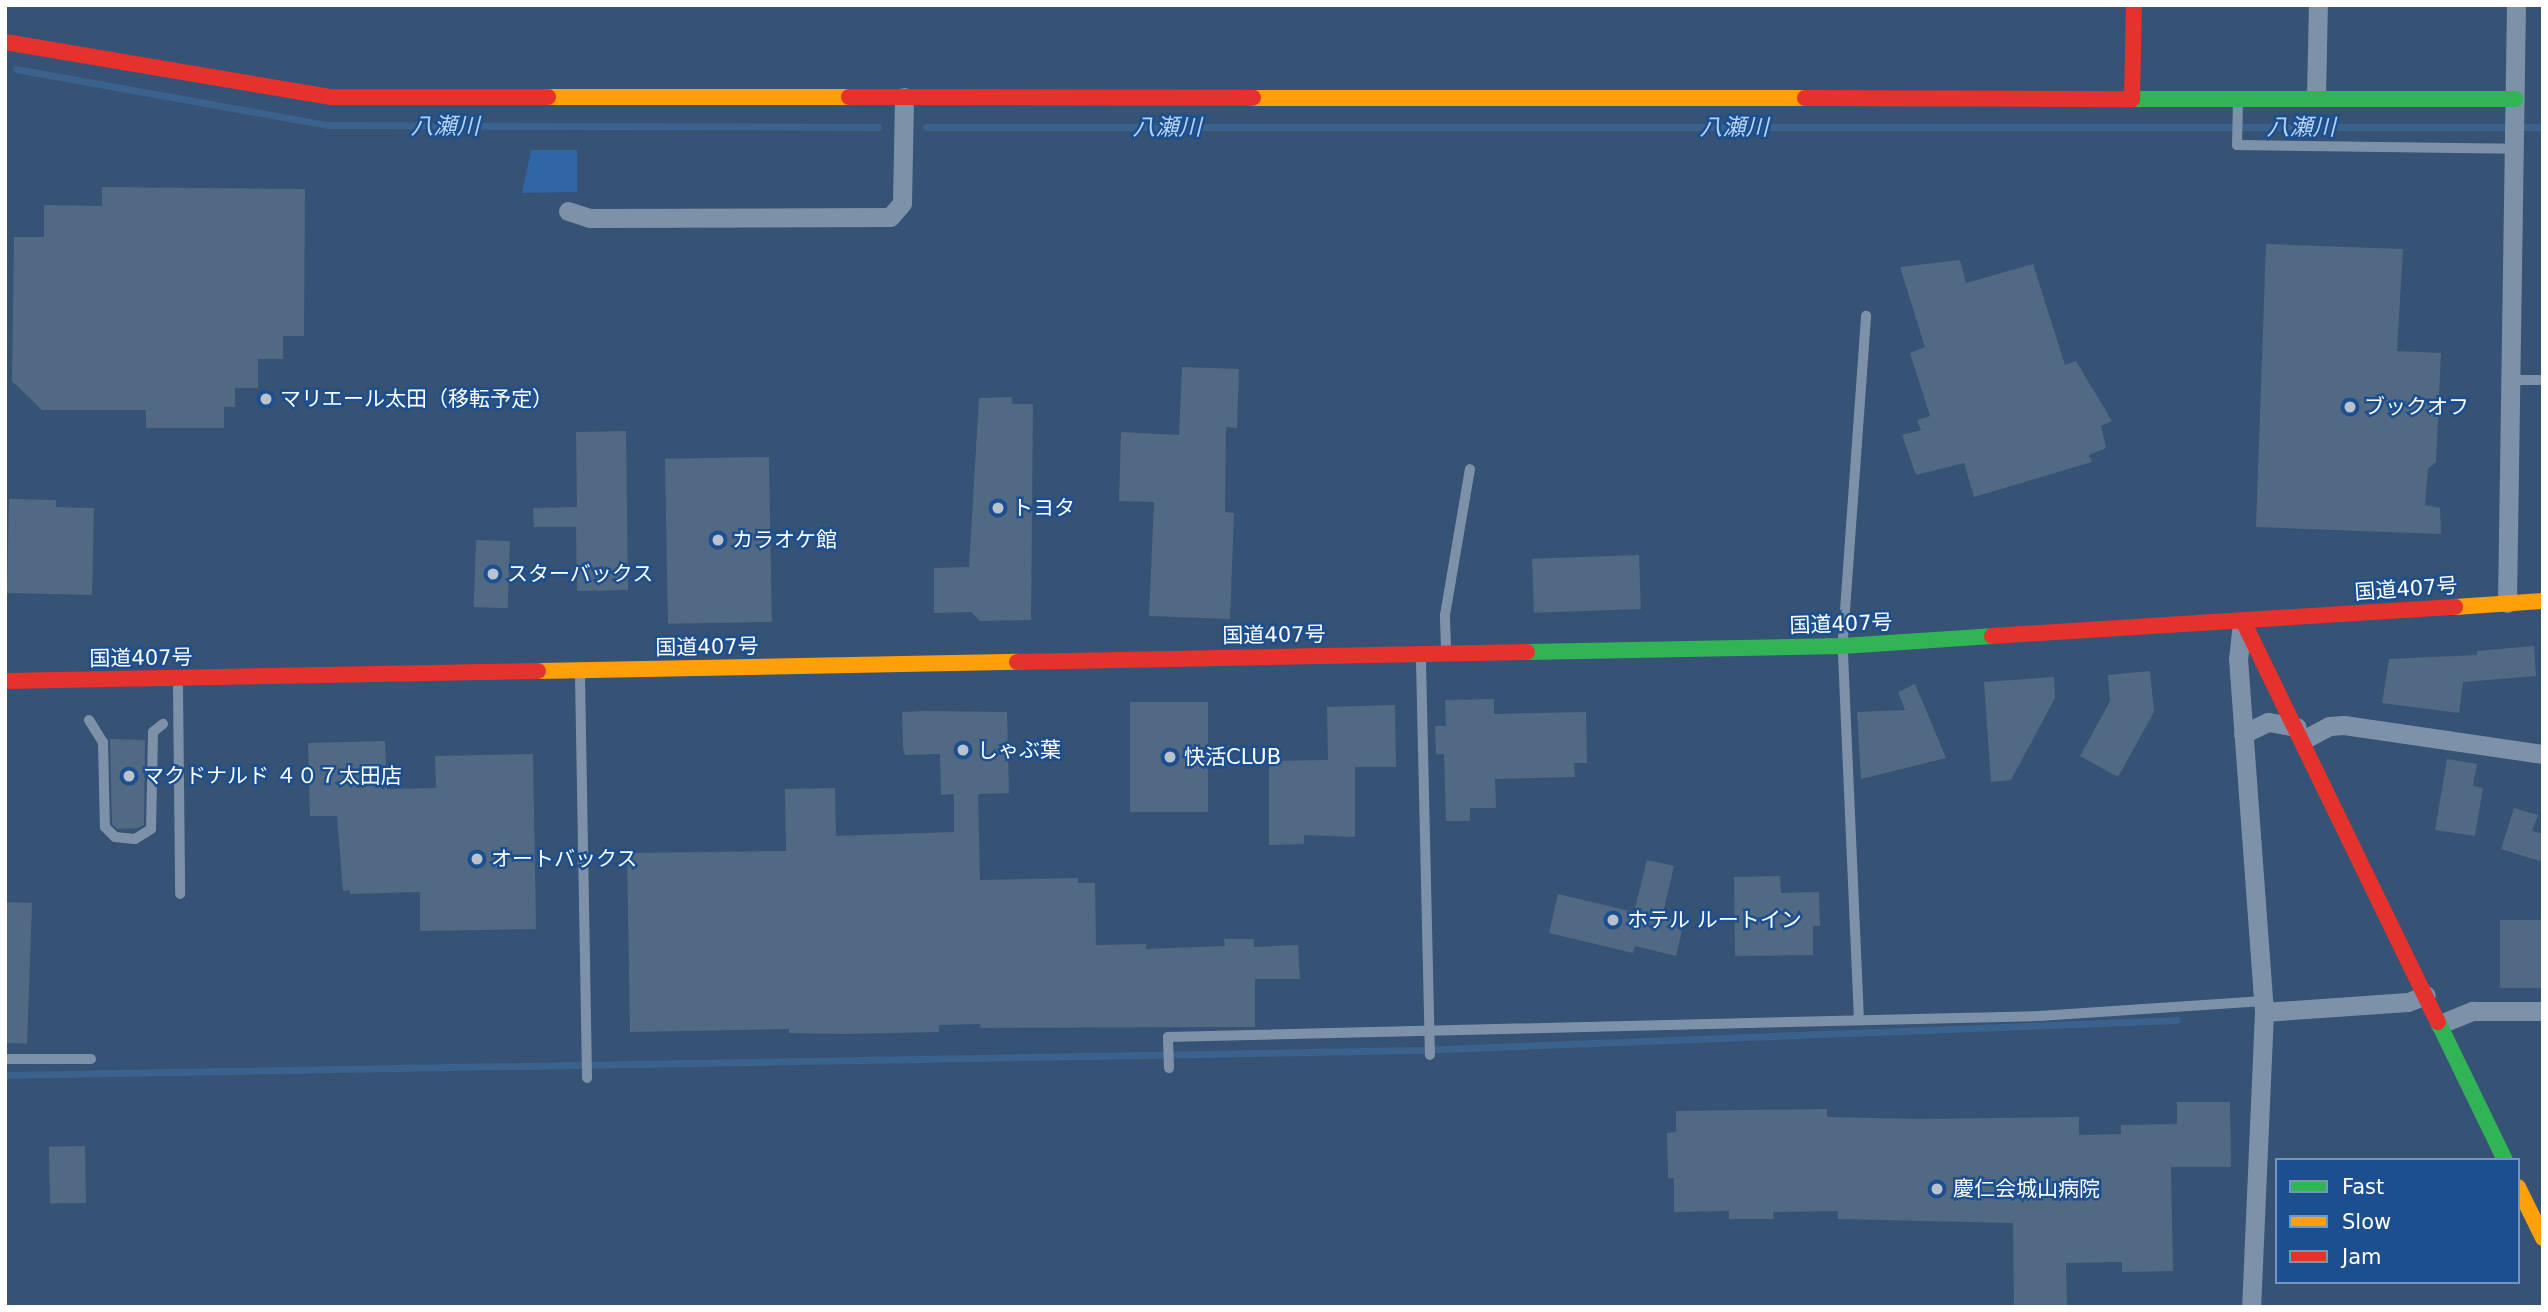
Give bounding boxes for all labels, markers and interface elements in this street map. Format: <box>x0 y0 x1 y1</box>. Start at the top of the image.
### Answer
water label: 八瀬川 <box>411 112 479 140</box>
water label: 八瀬川 <box>1133 113 1201 141</box>
water label: 八瀬川 <box>1700 113 1768 141</box>
water label: 八瀬川 <box>2267 113 2335 141</box>
place label: マリエール太田（移転予定） <box>280 386 553 412</box>
marker: マリエール太田（移転予定） <box>258 391 274 407</box>
place label: ブックオフ <box>2364 394 2469 420</box>
marker: ブックオフ <box>2342 399 2358 415</box>
place label: トヨタ <box>1012 495 1075 521</box>
marker: トヨタ <box>990 500 1006 516</box>
place label: カラオケ館 <box>732 527 837 553</box>
marker: カラオケ館 <box>710 532 726 548</box>
place label: スターバックス <box>507 561 654 587</box>
marker: スターバックス <box>485 566 501 582</box>
street label: 国道407号 <box>2354 573 2458 605</box>
street label: 国道407号 <box>1789 610 1893 638</box>
street label: 国道407号 <box>1222 622 1326 648</box>
street label: 国道407号 <box>655 634 759 660</box>
street label: 国道407号 <box>89 645 193 671</box>
place label: しゃぶ葉 <box>977 737 1061 763</box>
marker: しゃぶ葉 <box>955 742 971 758</box>
place label: 快活CLUB <box>1184 744 1281 770</box>
marker: 快活CLUB <box>1162 749 1178 765</box>
place label: マクドナルド ４０７太田店 <box>143 763 402 789</box>
marker: マクドナルド ４０７太田店 <box>121 768 137 784</box>
place label: オートバックス <box>491 846 638 872</box>
marker: オートバックス <box>469 851 485 867</box>
place label: ホテル ルートイン <box>1627 907 1802 933</box>
marker: ホテル ルートイン <box>1605 912 1621 928</box>
legend <box>2275 1158 2520 1284</box>
text: Fast <box>2342 1175 2384 1199</box>
place label: 慶仁会城山病院 <box>1953 1176 2100 1202</box>
marker: 慶仁会城山病院 <box>1927 1179 1947 1199</box>
text: Slow <box>2342 1210 2391 1234</box>
text: Jam <box>2342 1245 2382 1269</box>

